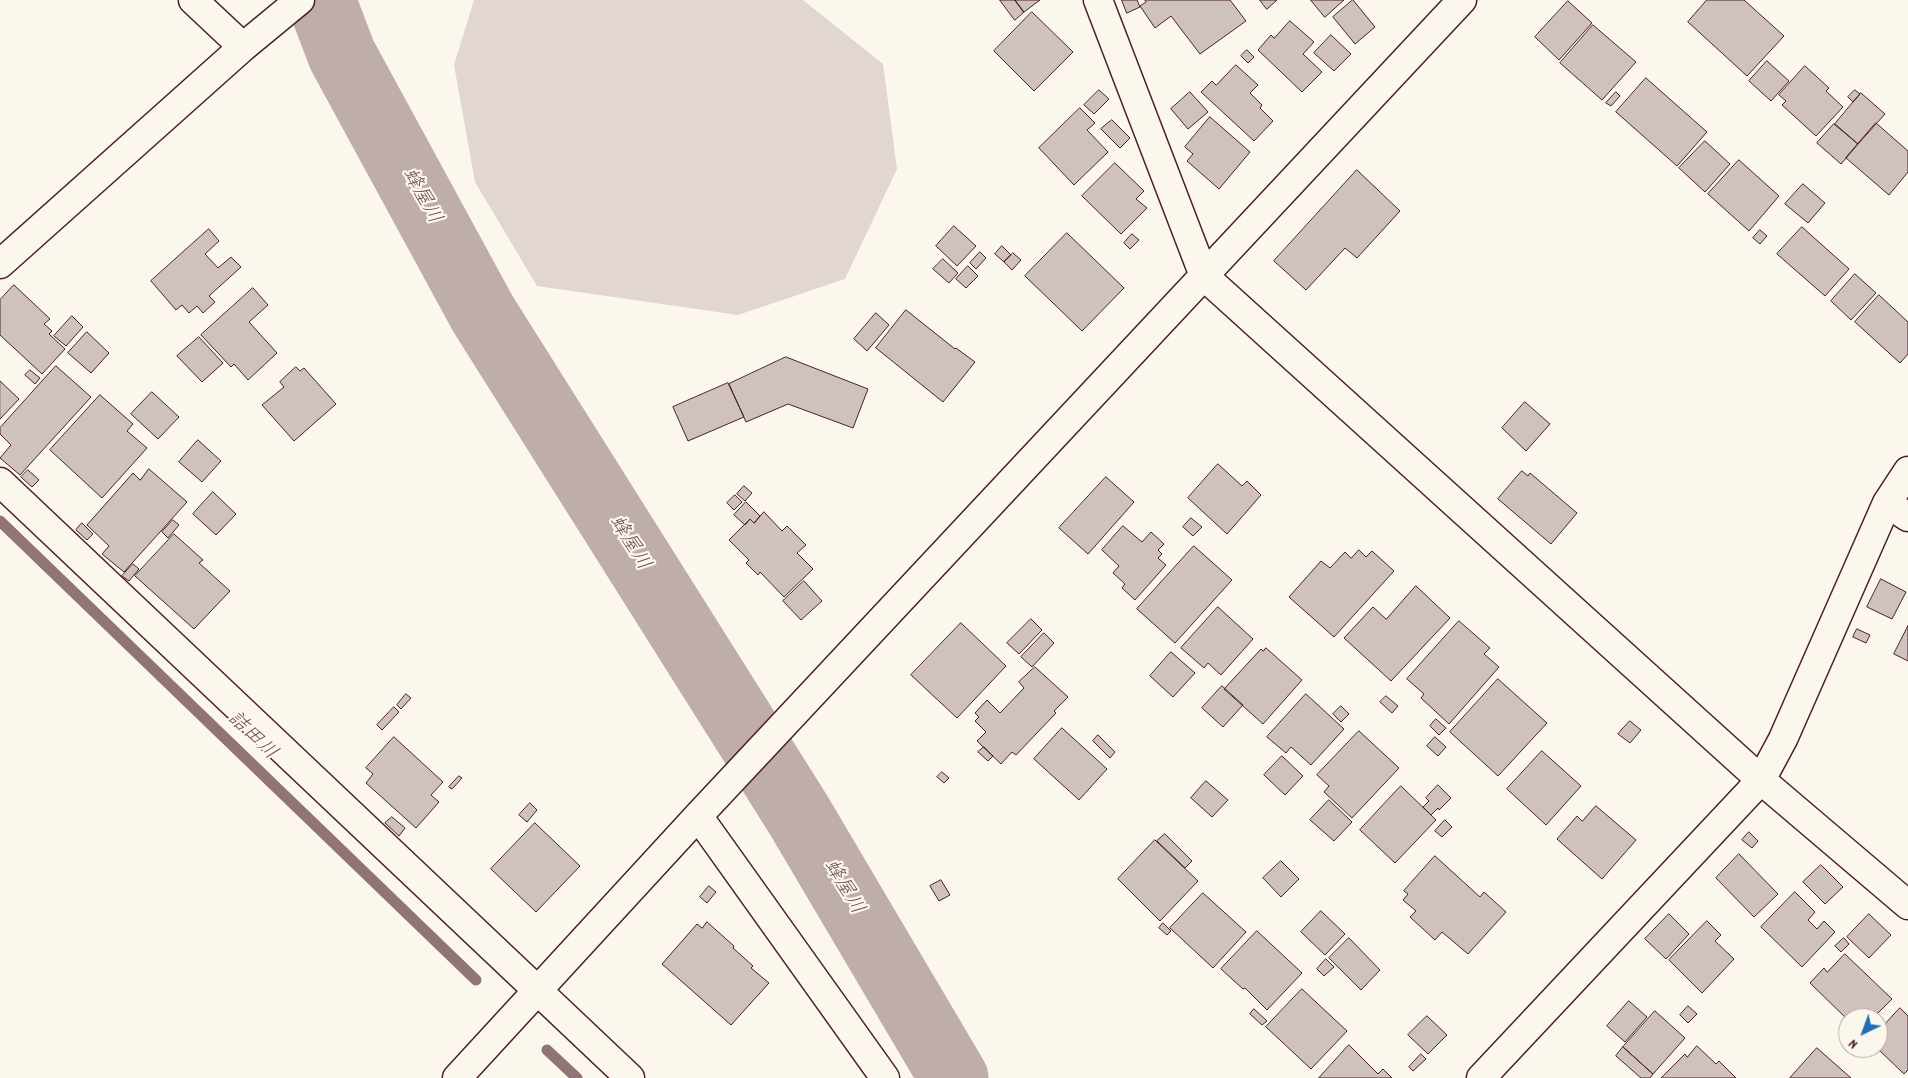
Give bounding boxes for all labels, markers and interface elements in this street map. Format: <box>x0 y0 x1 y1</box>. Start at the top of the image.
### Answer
water label: 蜂屋川 <box>395 165 445 229</box>
water label: 蜂屋川 <box>602 512 654 576</box>
water label: 詰田川 <box>221 708 281 766</box>
water label: 蜂屋川 <box>816 856 868 920</box>
north arrow <box>1838 1008 1888 1058</box>
text: N <box>1844 1034 1863 1053</box>

